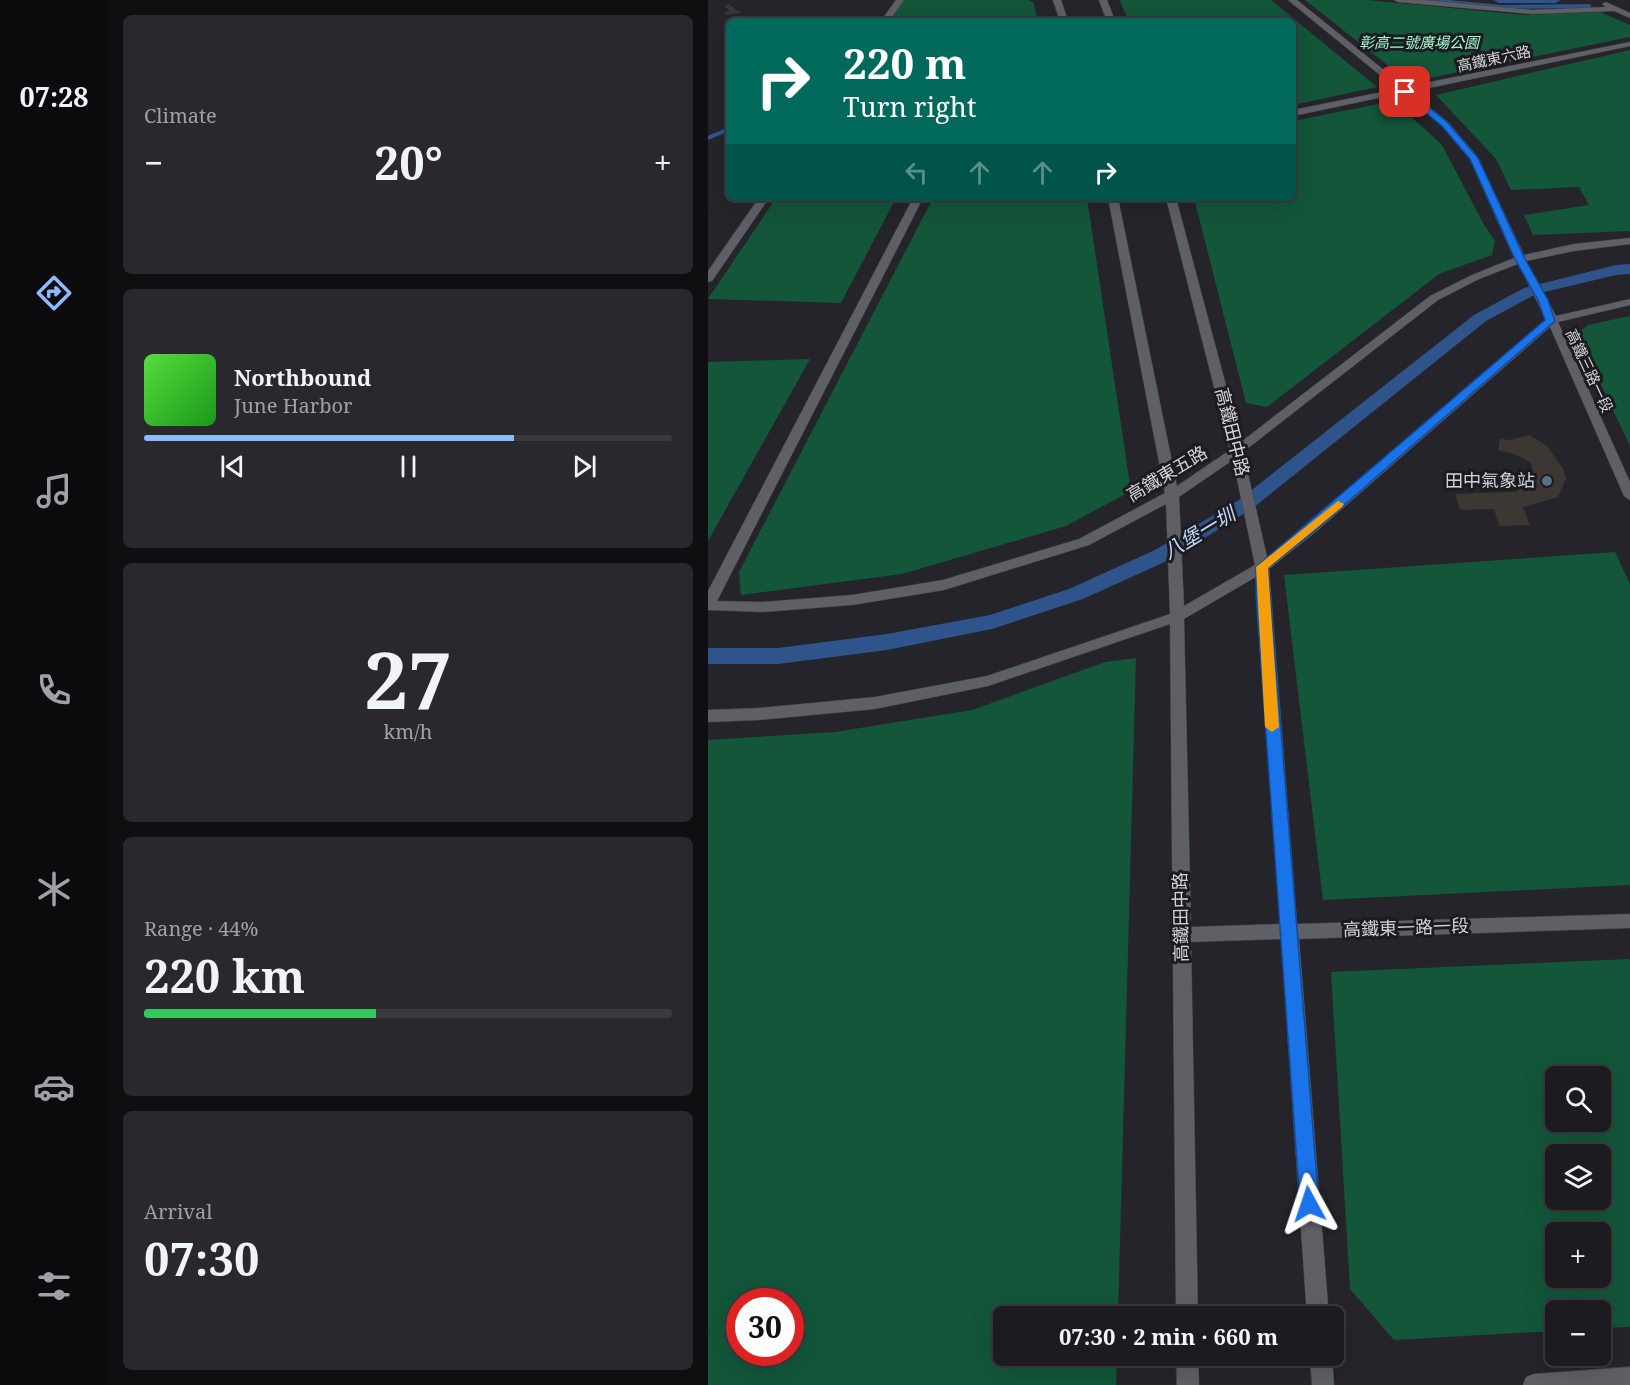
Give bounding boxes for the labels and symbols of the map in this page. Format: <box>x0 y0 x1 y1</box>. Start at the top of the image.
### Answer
park label: 彰高二號廣場公園 <box>1359 32 1481 52</box>
street label: 高鐵東六路 <box>1455 40 1533 76</box>
pin <box>1379 66 1430 117</box>
street label: 高鐵三路一段 <box>1562 326 1618 416</box>
street label: 高鐵田中路 <box>1210 385 1256 478</box>
street label: 高鐵東五路 <box>1122 440 1211 507</box>
place label: 田中氣象站 <box>1445 468 1535 492</box>
marker: 田中氣象站 <box>1540 474 1554 488</box>
water label: 八堡一圳 <box>1158 499 1243 565</box>
street label: 高鐵田中路 <box>1167 872 1193 962</box>
street label: 高鐵東一路一段 <box>1343 913 1469 941</box>
position arrow <box>1277 1172 1341 1236</box>
speed limit sign: 30 <box>726 1288 804 1366</box>

